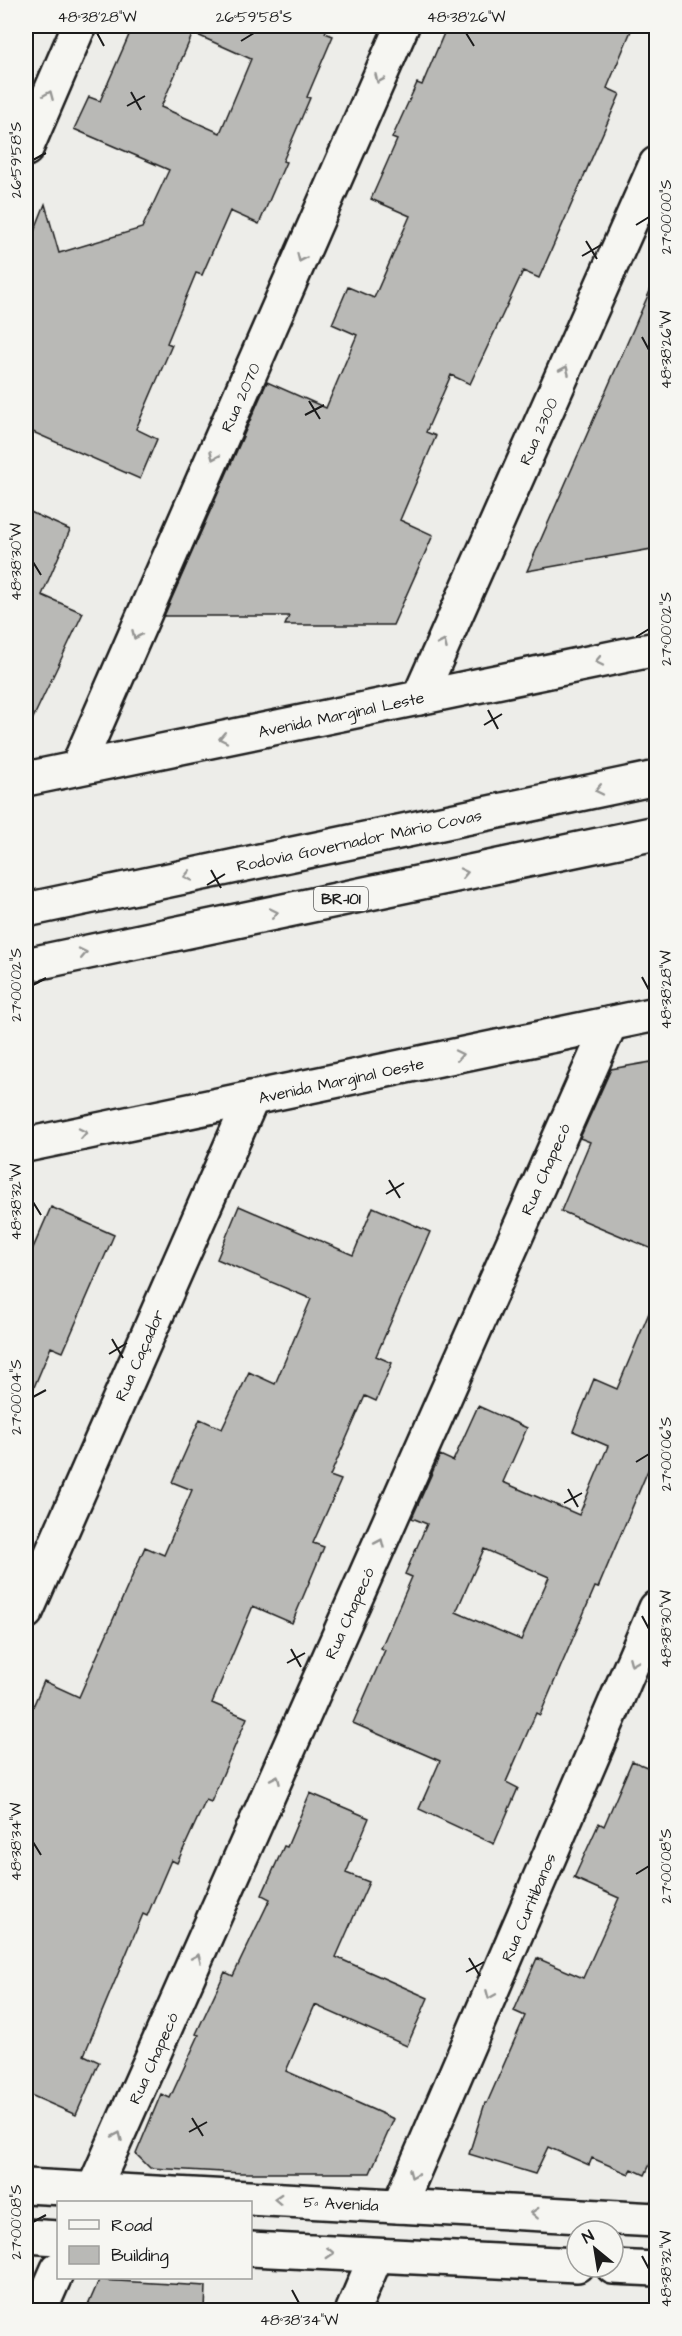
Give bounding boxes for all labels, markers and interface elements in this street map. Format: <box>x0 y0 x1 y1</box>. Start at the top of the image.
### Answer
text: 48°38'28"W <box>58 7 136 28</box>
text: 26°59'58"S <box>216 7 293 28</box>
text: 48°38'26"W <box>427 7 505 28</box>
one-way arrow <box>374 73 386 84</box>
one-way arrow <box>42 91 54 102</box>
text: 26°59'58"S <box>6 121 27 198</box>
text: 27°00'00"S <box>656 179 677 254</box>
one-way arrow <box>296 251 308 262</box>
text: 48°38'26"W <box>656 311 677 389</box>
street label: Rua 2070 <box>216 359 266 435</box>
one-way arrow <box>558 365 570 376</box>
street label: Rua 2300 <box>514 394 564 469</box>
one-way arrow <box>209 449 221 460</box>
text: 48°38'30"W <box>6 523 27 601</box>
text: 27°00'02"S <box>656 592 677 666</box>
one-way arrow <box>131 628 143 639</box>
one-way arrow <box>436 640 448 651</box>
one-way arrow <box>594 654 604 667</box>
street label: Avenida Marginal Leste <box>256 687 427 744</box>
one-way arrow <box>218 731 228 744</box>
one-way arrow <box>595 783 605 796</box>
street label: Rodovia Governador Mário Covas <box>235 804 484 878</box>
one-way arrow <box>459 867 469 880</box>
one-way arrow <box>184 869 194 882</box>
road number: BR-101 <box>314 887 368 911</box>
one-way arrow <box>268 907 278 920</box>
one-way arrow <box>77 947 87 960</box>
text: 27°00'02"S <box>6 948 27 1022</box>
text: 48°38'28"W <box>656 951 677 1029</box>
one-way arrow <box>453 1049 463 1062</box>
street label: Avenida Marginal Oeste <box>256 1053 427 1110</box>
street label: Rua Chapecó <box>516 1120 576 1219</box>
one-way arrow <box>77 1127 87 1140</box>
text: 48°38'32"W <box>6 1164 27 1240</box>
street label: Rua Caçador <box>110 1306 170 1405</box>
text: 27°00'04"S <box>6 1359 27 1435</box>
text: 27°00'06"S <box>656 1416 677 1491</box>
one-way arrow <box>373 1539 385 1550</box>
street label: Rua Chapecó <box>320 1564 380 1663</box>
text: 48°38'30"W <box>656 1590 677 1668</box>
one-way arrow <box>629 1655 641 1666</box>
one-way arrow <box>268 1775 280 1786</box>
text: 48°38'34"W <box>6 1803 27 1881</box>
text: 27°00'08"S <box>656 1828 677 1903</box>
street label: Rua Curitibanos <box>496 1850 562 1965</box>
one-way arrow <box>190 1953 202 1964</box>
one-way arrow <box>485 1989 497 2000</box>
street label: Rua Chapecó <box>124 2009 184 2108</box>
one-way arrow <box>111 2132 123 2143</box>
one-way arrow <box>408 2168 420 2179</box>
text: 27°00'08"S <box>6 2184 27 2259</box>
street label: 5ª Avenida <box>303 2191 379 2217</box>
one-way arrow <box>273 2193 282 2206</box>
legend <box>57 2201 252 2279</box>
one-way arrow <box>531 2207 540 2220</box>
text: Road <box>111 2213 152 2238</box>
north arrow <box>565 2219 625 2279</box>
text: N <box>578 2225 598 2249</box>
text: 48°38'32"W <box>656 2231 677 2307</box>
text: Building <box>111 2243 169 2269</box>
one-way arrow <box>325 2247 334 2260</box>
text: 48°38'34"W <box>260 2310 338 2331</box>

